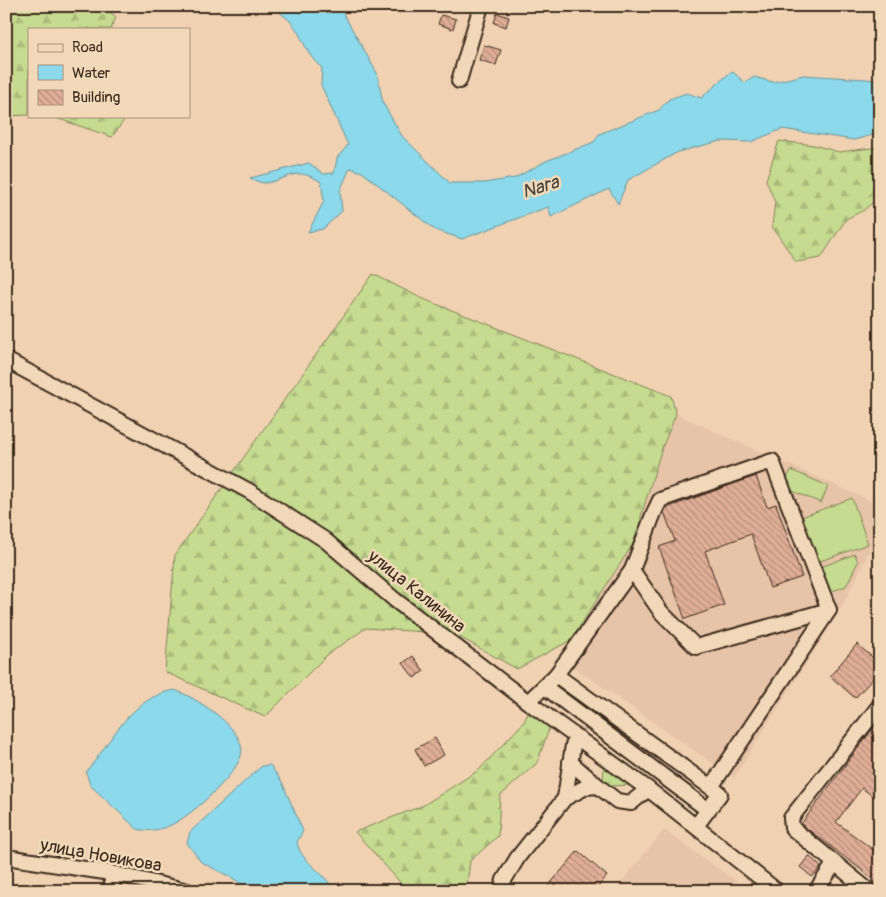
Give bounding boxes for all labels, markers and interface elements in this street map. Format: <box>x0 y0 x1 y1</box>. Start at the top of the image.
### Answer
legend <box>28 28 190 118</box>
text: Road <box>72 38 103 57</box>
text: Water <box>72 64 111 83</box>
text: Building <box>72 88 120 107</box>
water label: Nara <box>519 170 563 204</box>
street label: улица Калинина <box>362 544 470 638</box>
street label: улица Новикова <box>37 833 163 877</box>

